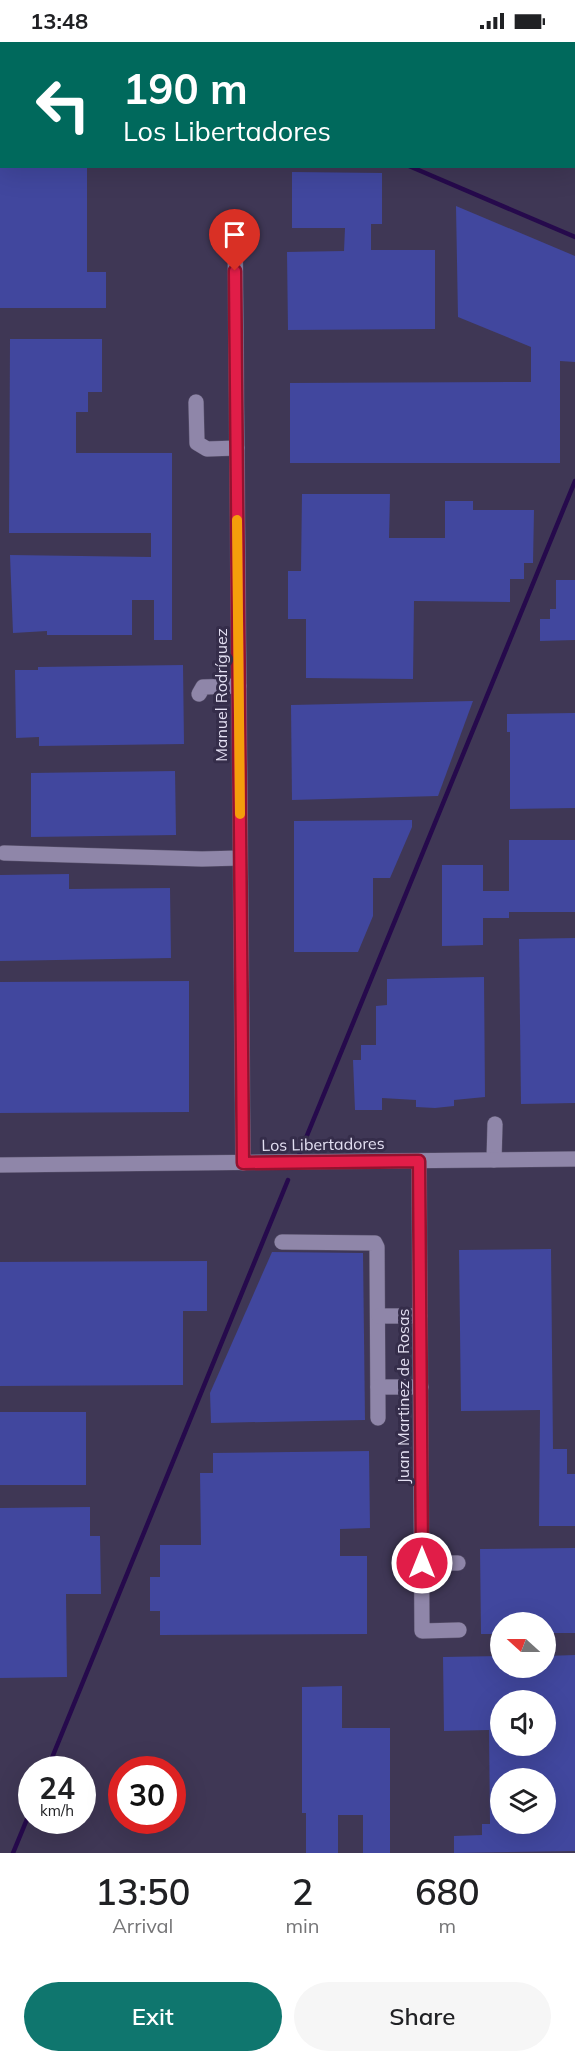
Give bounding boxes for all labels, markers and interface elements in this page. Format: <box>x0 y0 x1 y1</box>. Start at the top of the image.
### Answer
text: 13:48 <box>30 7 88 35</box>
text: 190 m <box>123 62 248 115</box>
icon: left <box>24 66 102 144</box>
text: Los Libertadores <box>123 114 331 148</box>
pin <box>209 209 260 271</box>
icon: arrive <box>218 218 251 251</box>
street label: Manuel Rodríguez <box>211 628 231 762</box>
street label: Los Libertadores <box>261 1133 385 1155</box>
street label: Juan Martinez de Rosas <box>393 1308 413 1484</box>
position arrow <box>390 1531 454 1595</box>
north arrow <box>490 1612 556 1678</box>
map controls <box>490 1612 556 1834</box>
button: sound <box>490 1690 556 1756</box>
speed limit sign: 30 <box>108 1756 186 1834</box>
button: layers <box>490 1768 556 1834</box>
text: 24 <box>39 1769 75 1807</box>
text: km/h <box>40 1801 74 1820</box>
text: 13:50 <box>95 1869 190 1914</box>
text: 2 <box>292 1869 313 1914</box>
text: 680 <box>415 1869 480 1914</box>
text: Arrival <box>112 1913 173 1938</box>
text: min <box>286 1913 320 1938</box>
text: m <box>439 1913 456 1938</box>
button: Exit <box>24 1982 282 2051</box>
button: Share <box>294 1982 551 2051</box>

